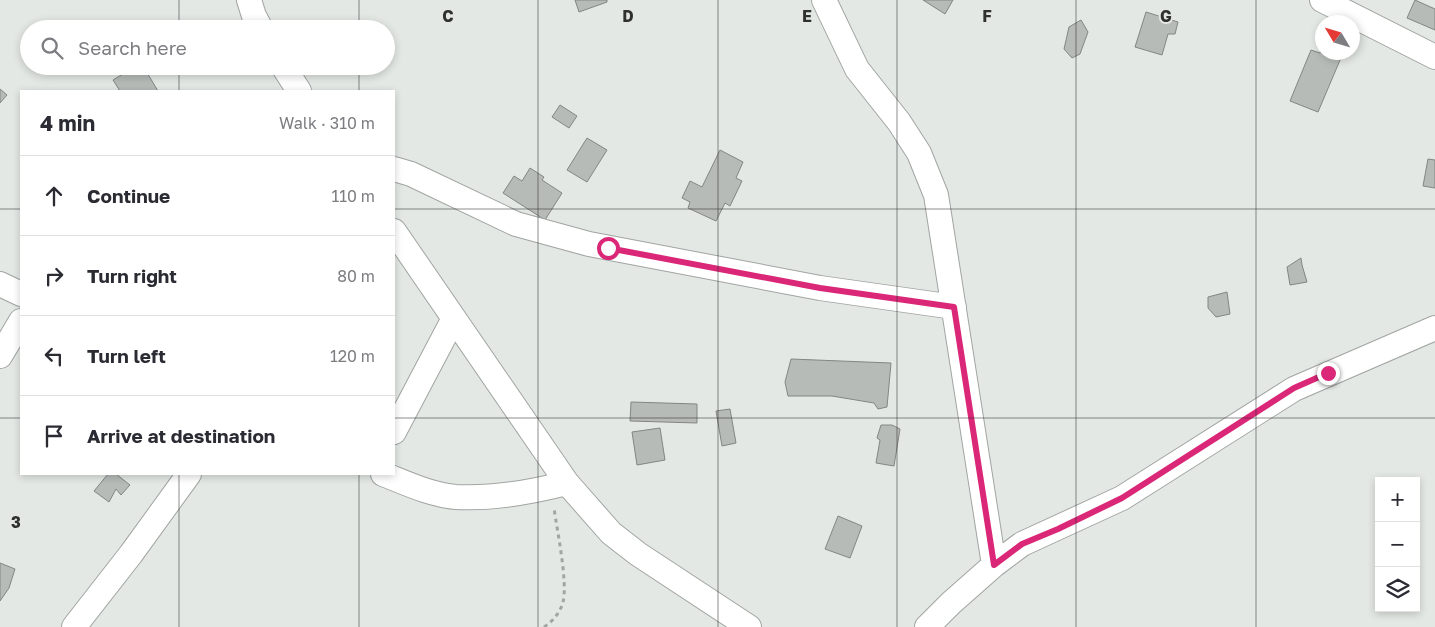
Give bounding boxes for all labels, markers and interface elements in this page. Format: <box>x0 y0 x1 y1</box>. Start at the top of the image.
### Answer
text: C <box>442 6 454 26</box>
text: D <box>622 6 634 26</box>
text: E <box>802 6 812 26</box>
text: F <box>982 6 992 26</box>
text: G <box>1160 6 1172 26</box>
north arrow <box>1315 15 1360 60</box>
search box <box>20 20 395 75</box>
icon: search <box>38 34 66 62</box>
text: Search here <box>78 36 187 59</box>
text: 4 min <box>40 110 95 136</box>
text: Walk · 310 m <box>279 113 375 133</box>
icon: ahead <box>40 182 68 210</box>
text: Continue <box>87 184 170 207</box>
text: 110 m <box>331 186 375 206</box>
route start <box>597 237 620 260</box>
icon: right <box>40 262 68 290</box>
text: Turn right <box>87 264 177 287</box>
text: 80 m <box>337 266 375 286</box>
icon: left <box>40 342 68 370</box>
text: Turn left <box>87 344 166 367</box>
text: 120 m <box>330 346 375 366</box>
route end <box>1317 362 1340 385</box>
icon: arrive <box>40 422 68 450</box>
text: Arrive at destination <box>87 424 275 447</box>
map controls <box>1375 477 1420 612</box>
button: + <box>1375 477 1420 522</box>
text: 3 <box>11 512 21 532</box>
button: − <box>1375 522 1420 567</box>
button: layers <box>1375 567 1420 612</box>

